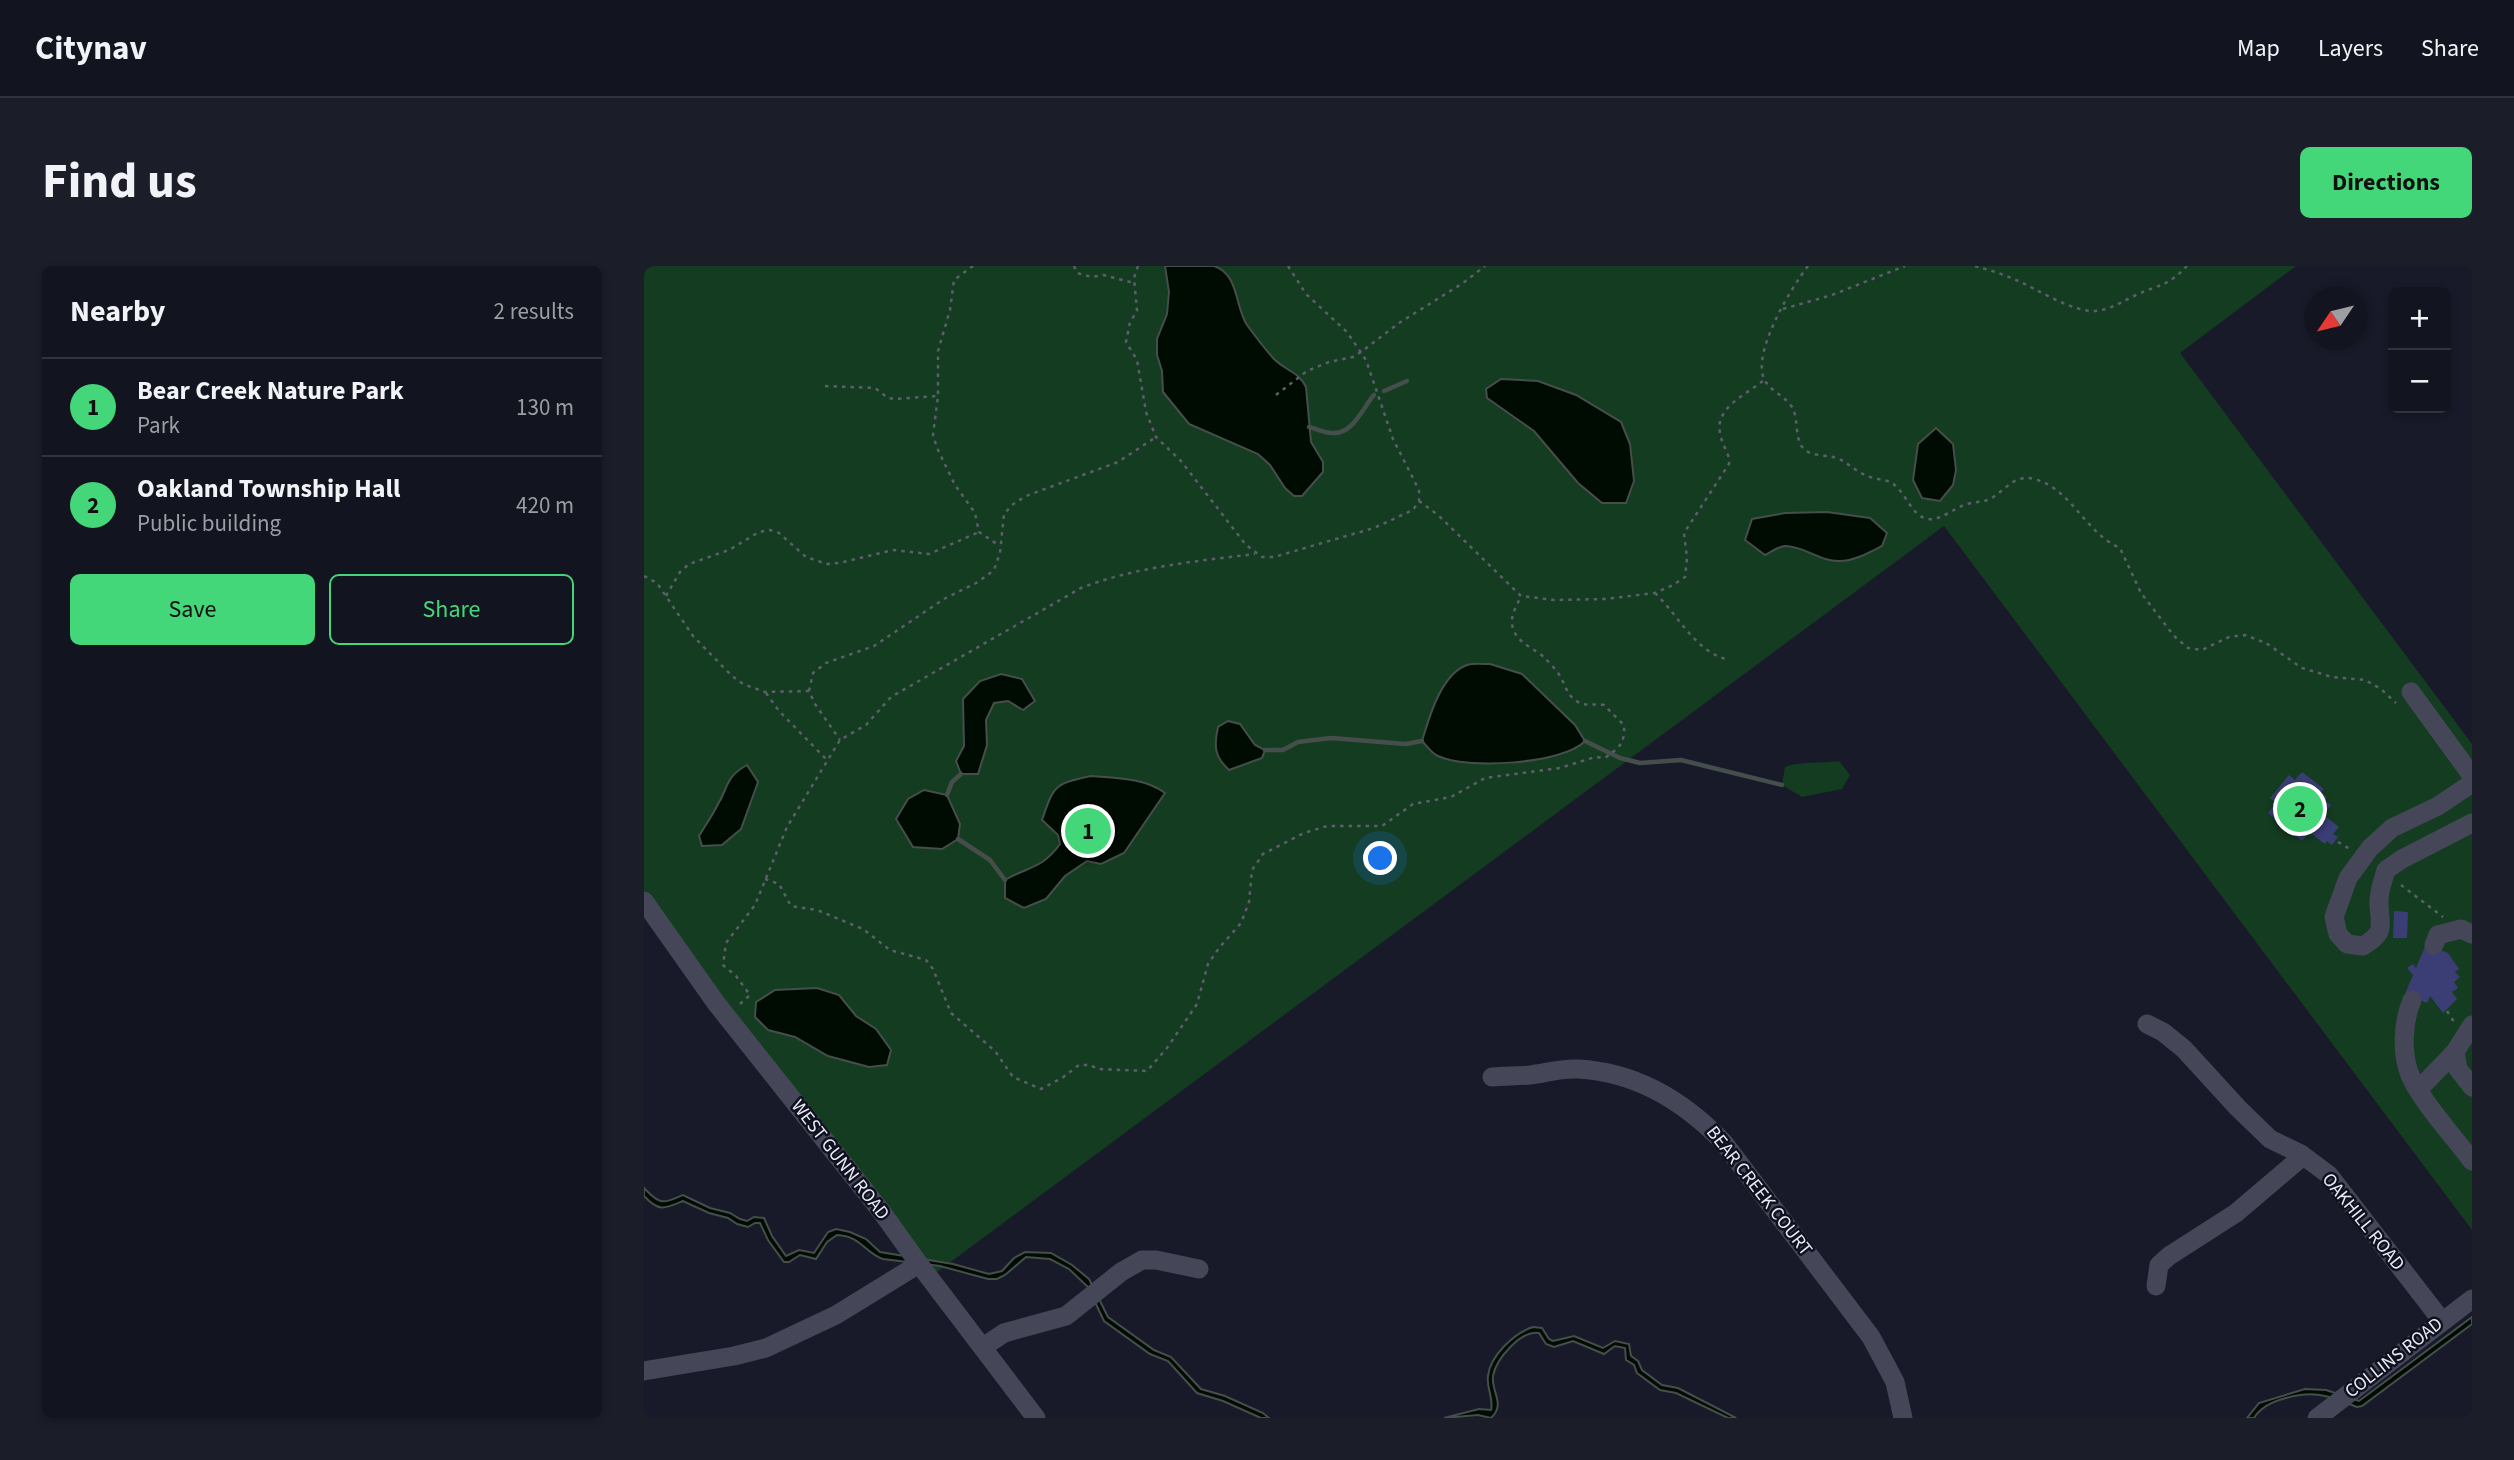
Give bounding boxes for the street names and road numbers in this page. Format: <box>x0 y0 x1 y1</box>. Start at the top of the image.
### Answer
street label: WEST GUNN ROAD <box>784 1094 896 1226</box>
street label: BEAR CREEK COURT <box>1700 1120 1818 1262</box>
street label: OAKHILL ROAD <box>2315 1167 2411 1277</box>
street label: COLLINS ROAD <box>2339 1311 2449 1405</box>

